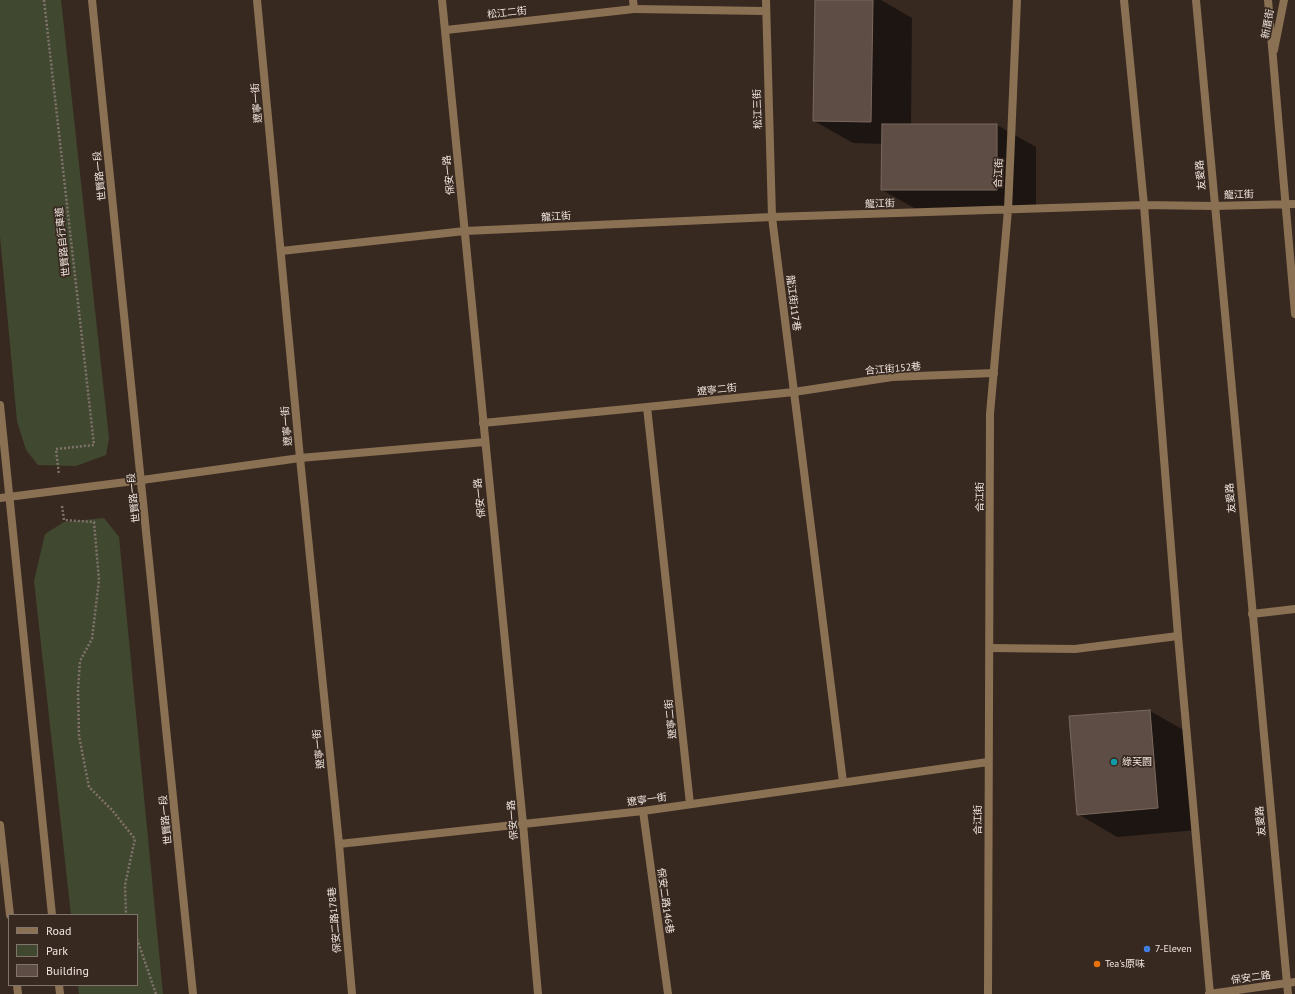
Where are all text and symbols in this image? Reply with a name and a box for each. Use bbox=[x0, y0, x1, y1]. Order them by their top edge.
street label: 松江二街 bbox=[486, 5, 528, 21]
street label: 新厝街 bbox=[1259, 8, 1277, 40]
street label: 遼寧一街 bbox=[249, 83, 265, 123]
street label: 松江三街 bbox=[751, 89, 765, 129]
street label: 世賢路一段 bbox=[91, 151, 109, 201]
street label: 保安一路 bbox=[441, 154, 457, 196]
street label: 合江街 bbox=[992, 158, 1006, 188]
street label: 友愛路 bbox=[1194, 160, 1208, 190]
street label: 龍江街 bbox=[1224, 188, 1254, 202]
street label: 龍江街 bbox=[865, 197, 895, 211]
street label: 世賢路自行車道 bbox=[53, 207, 73, 277]
street label: 龍江街 bbox=[541, 210, 571, 224]
street label: 龍江街117巷 bbox=[784, 274, 802, 332]
street label: 合江街152巷 bbox=[864, 361, 922, 377]
street label: 遼寧二街 bbox=[696, 382, 738, 398]
street label: 遼寧一街 bbox=[279, 406, 295, 446]
street label: 世賢路一段 bbox=[125, 473, 143, 523]
street label: 保安一路 bbox=[472, 477, 488, 519]
street label: 合江街 bbox=[974, 482, 986, 512]
street label: 友愛路 bbox=[1224, 483, 1238, 513]
street label: 遼寧二街 bbox=[663, 698, 679, 740]
street label: 遼寧一街 bbox=[311, 728, 327, 770]
place label: 綠芙園 bbox=[1122, 756, 1152, 768]
marker: 綠芙園 bbox=[1109, 757, 1119, 767]
street label: 遼寧一街 bbox=[626, 791, 668, 809]
street label: 世賢路一段 bbox=[157, 795, 175, 845]
street label: 保安一路 bbox=[505, 800, 521, 840]
street label: 合江街 bbox=[972, 805, 984, 835]
street label: 友愛路 bbox=[1254, 806, 1268, 836]
street label: 保安二路146巷 bbox=[654, 867, 676, 935]
street label: 保安二路178巷 bbox=[326, 886, 344, 954]
legend bbox=[8, 914, 138, 986]
text: Road bbox=[46, 923, 71, 938]
text: Park bbox=[46, 943, 68, 958]
place label: 7-Eleven bbox=[1155, 943, 1192, 955]
marker: 7-Eleven bbox=[1142, 944, 1152, 954]
place label: Tea's原味 bbox=[1105, 958, 1145, 970]
marker: Tea's原味 bbox=[1092, 959, 1102, 969]
text: Building bbox=[46, 963, 89, 978]
street label: 保安二路 bbox=[1230, 969, 1272, 987]

